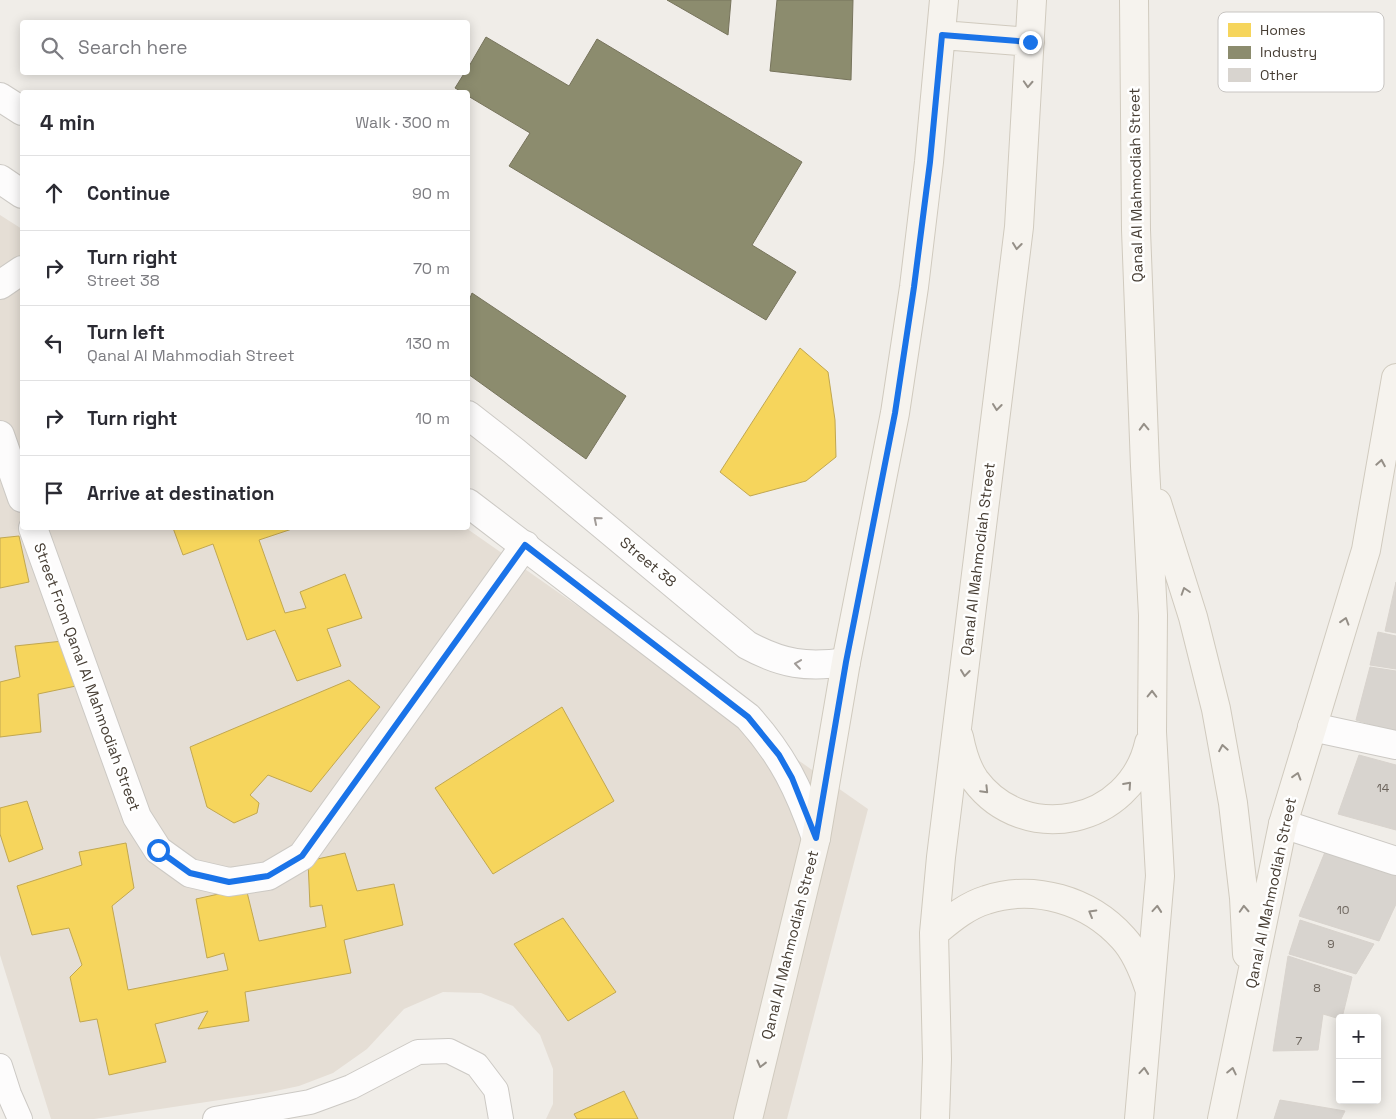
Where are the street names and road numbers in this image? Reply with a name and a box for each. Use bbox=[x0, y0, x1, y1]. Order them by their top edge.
street label: Qanal Al Mahmodiah Street bbox=[1124, 87, 1147, 282]
street label: Qanal Al Mahmodiah Street bbox=[956, 461, 999, 657]
street label: Street 38 bbox=[616, 532, 681, 591]
street label: Street From Qanal Al Mahmodiah Street bbox=[30, 540, 145, 814]
street label: Qanal Al Mahmodiah Street bbox=[1241, 796, 1300, 990]
street label: Qanal Al Mahmodiah Street bbox=[757, 848, 822, 1042]

